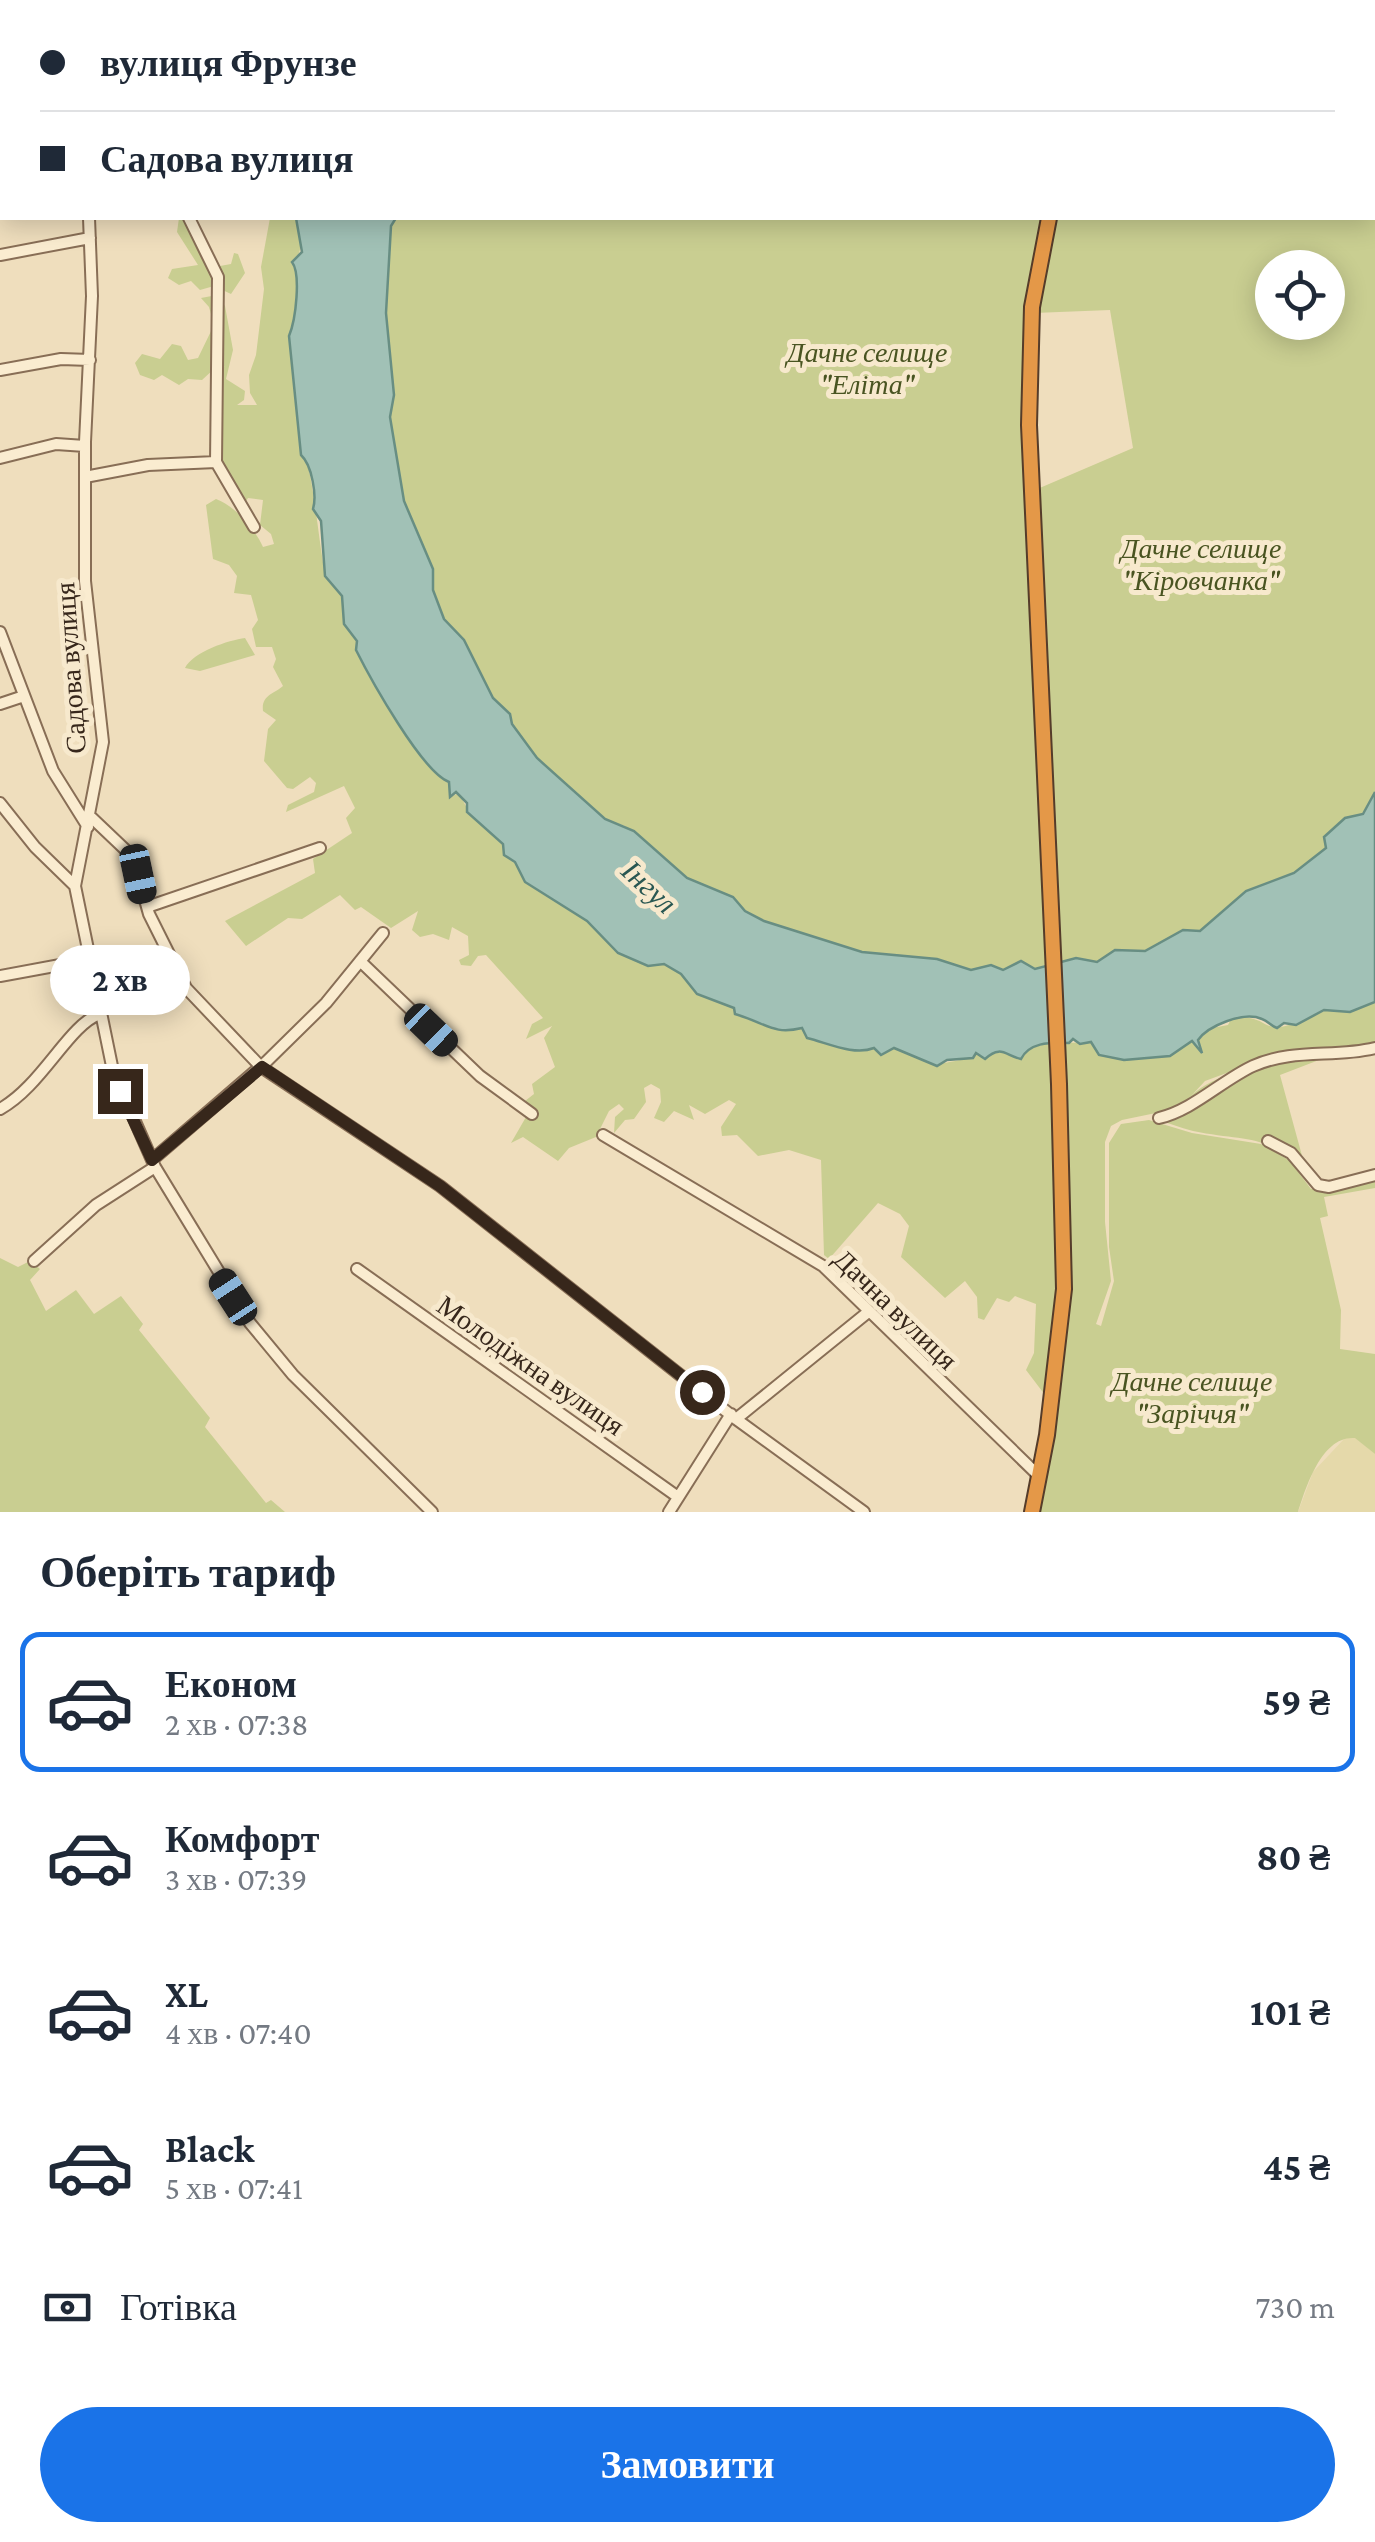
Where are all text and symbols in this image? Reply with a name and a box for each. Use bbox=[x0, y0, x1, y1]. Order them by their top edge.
text: вулиця Фрунзе bbox=[100, 42, 357, 84]
text: Садова вулиця bbox=[100, 138, 354, 180]
map controls bbox=[1255, 250, 1345, 340]
button: locate bbox=[1255, 250, 1345, 340]
park label: Дачне селище "Еліта" bbox=[784, 337, 947, 400]
park label: Дачне селище "Кіровчанка" bbox=[1118, 533, 1281, 596]
street label: Садова вулиця bbox=[49, 581, 92, 755]
car bbox=[117, 842, 159, 906]
water label: Інгул bbox=[615, 853, 683, 920]
callout: 2 хв bbox=[50, 946, 190, 1016]
text: 2 хв bbox=[92, 962, 148, 998]
car bbox=[399, 998, 463, 1062]
route end bbox=[98, 1069, 143, 1114]
street label: Дачна вулиця bbox=[828, 1243, 964, 1376]
car bbox=[204, 1264, 262, 1330]
street label: Молодіжна вулиця bbox=[431, 1289, 630, 1442]
park label: Дачне селище "Заріччя" bbox=[1109, 1366, 1272, 1429]
route start bbox=[680, 1370, 725, 1415]
text: Оберіть тариф bbox=[40, 1547, 336, 1597]
icon: car bbox=[45, 1657, 135, 1747]
text: Економ bbox=[165, 1663, 297, 1705]
text: 59 ₴ bbox=[1263, 1681, 1330, 1723]
text: 2 хв · 07:38 bbox=[165, 1706, 308, 1742]
icon: car bbox=[45, 1812, 135, 1902]
text: Комфорт bbox=[165, 1818, 319, 1860]
text: 80 ₴ bbox=[1256, 1836, 1330, 1878]
text: 3 хв · 07:39 bbox=[165, 1861, 307, 1897]
icon: car bbox=[45, 1967, 135, 2057]
text: XL bbox=[165, 1973, 208, 2015]
text: 101 ₴ bbox=[1250, 1991, 1330, 2033]
text: 4 хв · 07:40 bbox=[165, 2015, 311, 2051]
icon: car bbox=[45, 2122, 135, 2212]
text: Black bbox=[165, 2128, 254, 2170]
text: 45 ₴ bbox=[1263, 2146, 1330, 2188]
text: 5 хв · 07:41 bbox=[165, 2170, 303, 2206]
icon: cash bbox=[40, 2280, 95, 2335]
text: Готівка bbox=[120, 2286, 237, 2328]
text: 730 m bbox=[1256, 2289, 1335, 2325]
button: Замовити bbox=[40, 2407, 1335, 2522]

